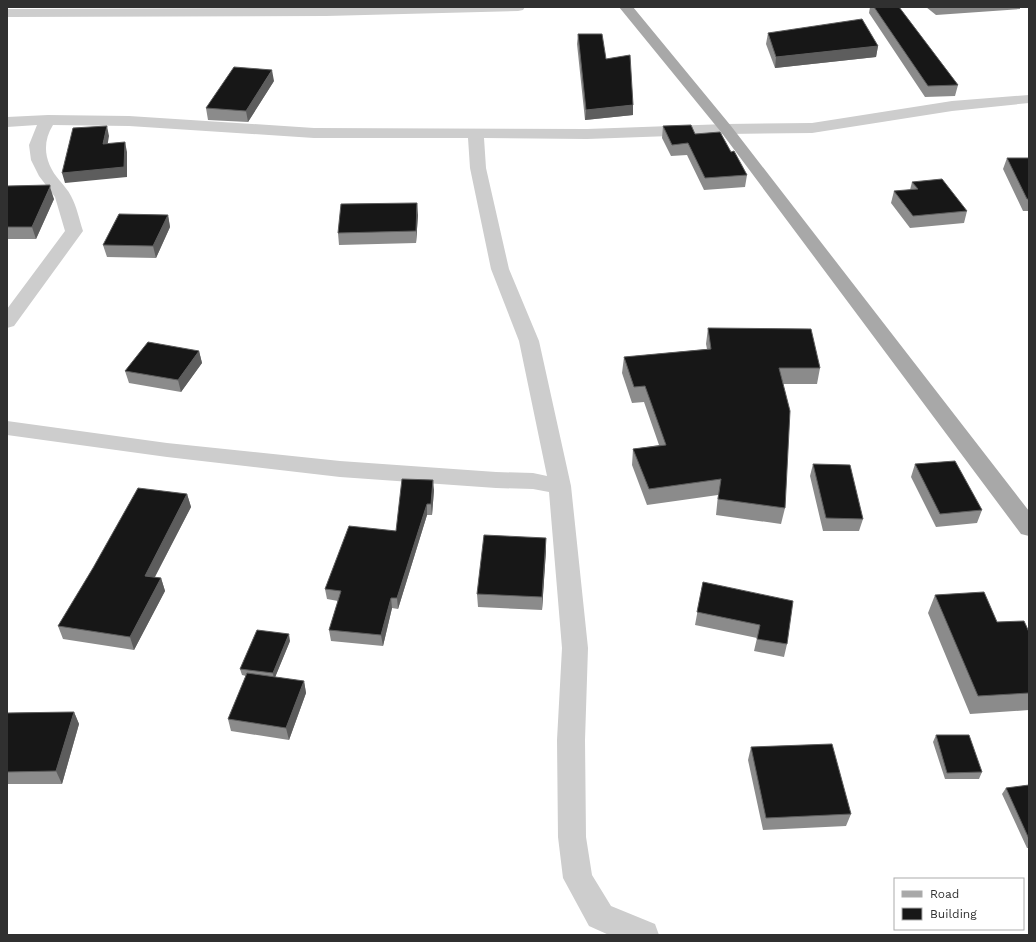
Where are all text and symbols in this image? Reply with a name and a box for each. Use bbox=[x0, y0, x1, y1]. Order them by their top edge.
legend bbox=[894, 878, 1024, 930]
text: Road bbox=[930, 887, 959, 901]
text: Building bbox=[930, 907, 977, 921]

